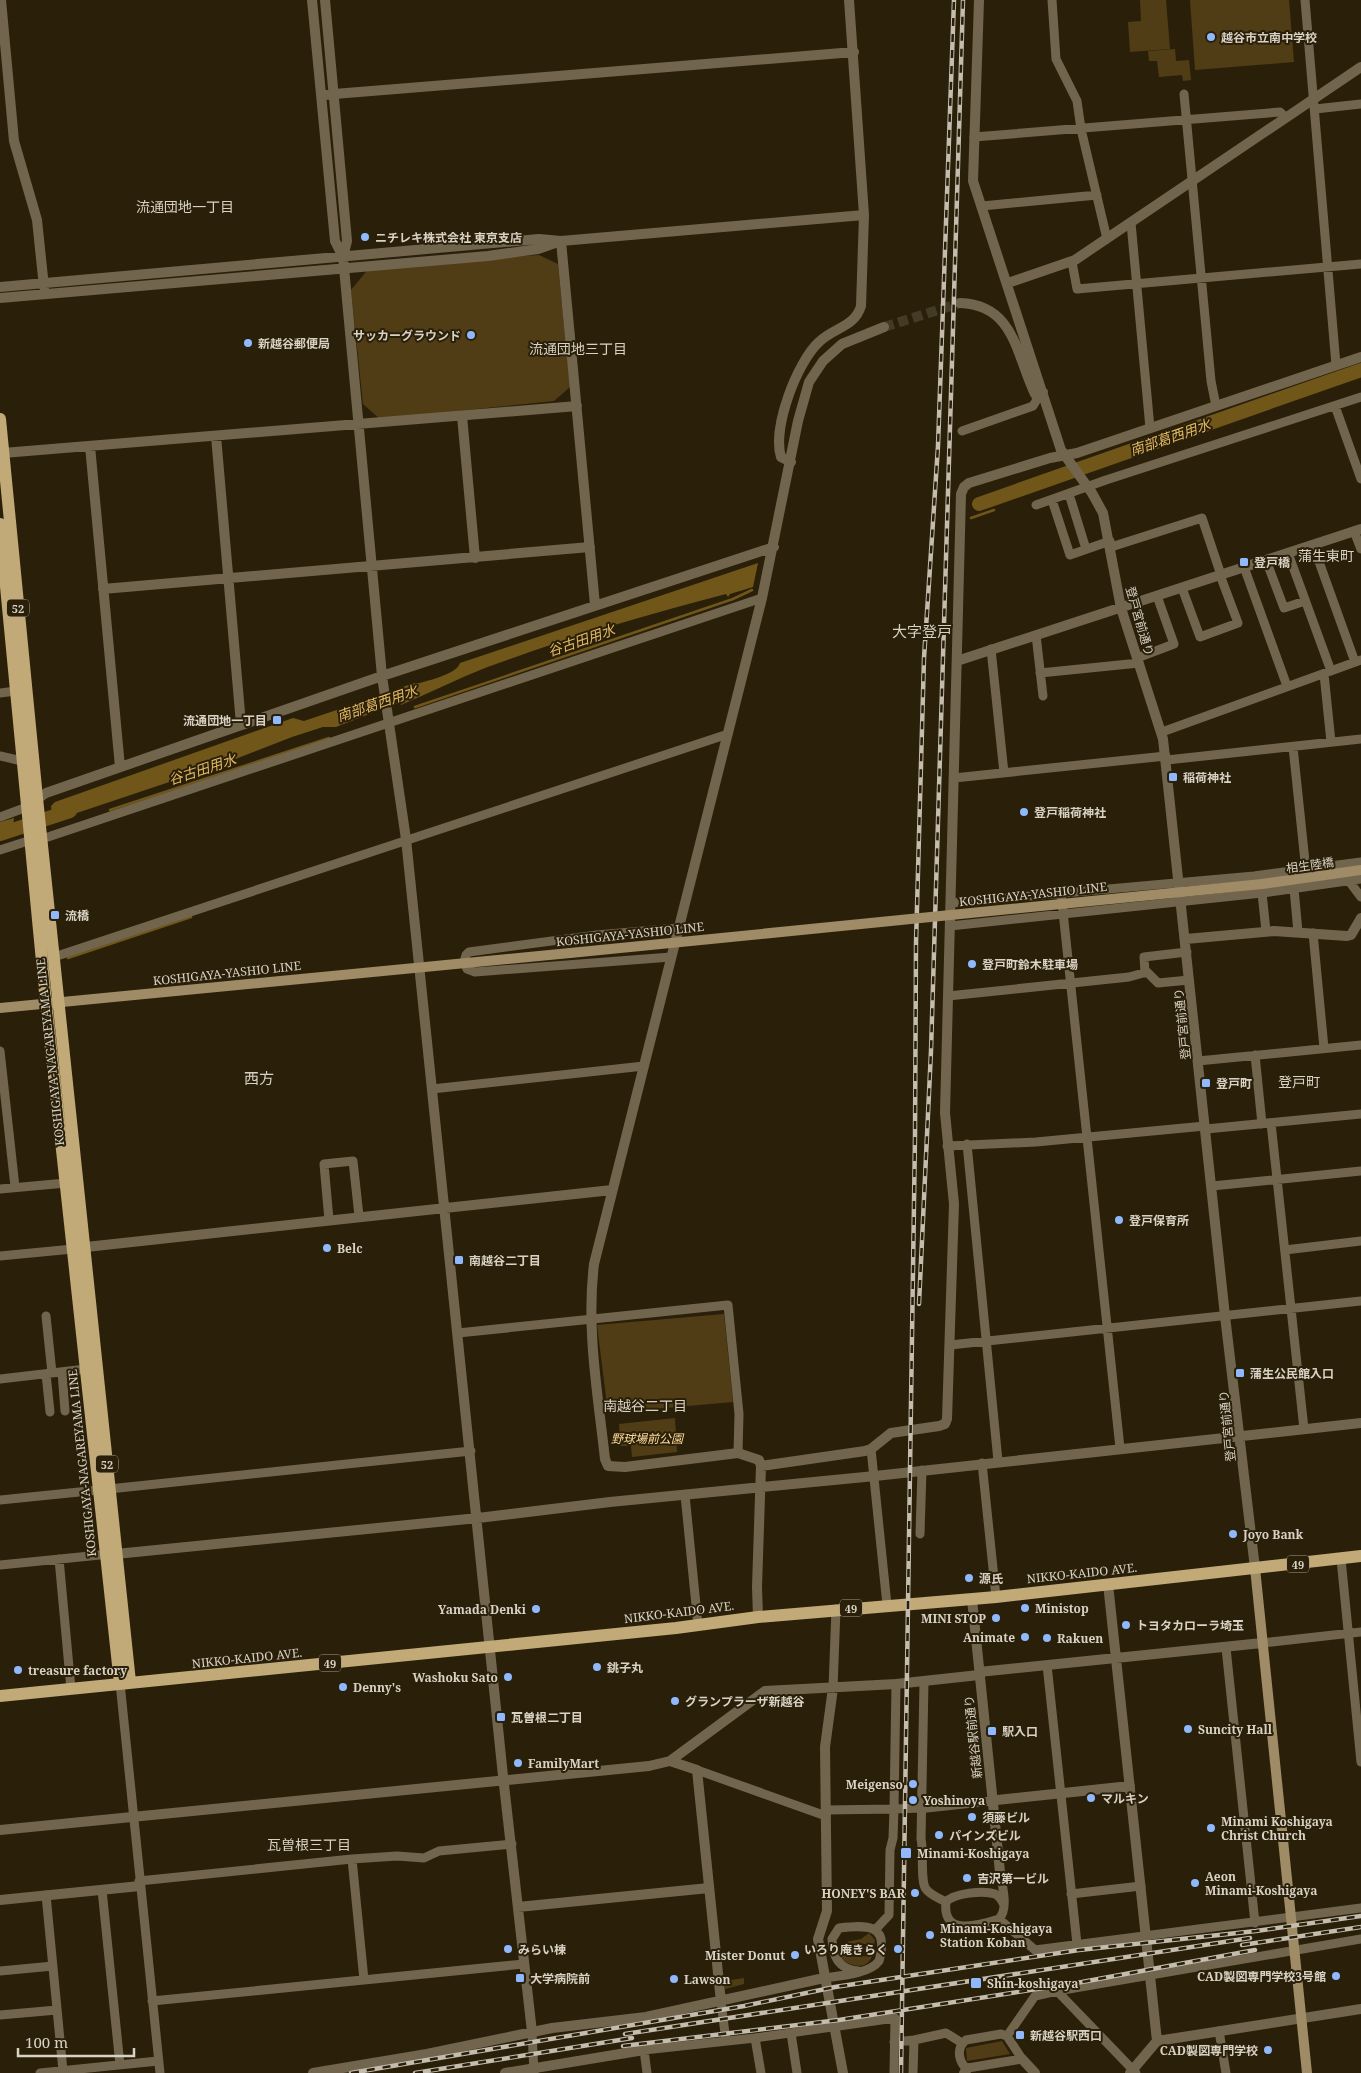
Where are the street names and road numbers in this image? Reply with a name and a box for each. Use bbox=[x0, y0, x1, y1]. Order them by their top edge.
street label: 登戸宮前通り bbox=[1122, 584, 1158, 658]
road number: 52 bbox=[7, 600, 29, 616]
street label: 相生陸橋 bbox=[1285, 853, 1335, 877]
street label: KOSHIGAYA-YASHIO LINE bbox=[958, 878, 1108, 910]
street label: KOSHIGAYA-YASHIO LINE bbox=[555, 918, 705, 950]
street label: KOSHIGAYA-NAGAREYAMA LINE bbox=[32, 957, 68, 1147]
street label: KOSHIGAYA-YASHIO LINE bbox=[152, 957, 302, 989]
street label: 登戸宮前通り bbox=[1170, 987, 1194, 1061]
street label: KOSHIGAYA-NAGAREYAMA LINE bbox=[64, 1368, 100, 1558]
street label: 登戸宮前通り bbox=[1215, 1389, 1239, 1463]
road number: 52 bbox=[96, 1456, 118, 1472]
road number: 49 bbox=[1287, 1556, 1309, 1572]
street label: NIKKO-KAIDO AVE. bbox=[1026, 1559, 1138, 1587]
street label: NIKKO-KAIDO AVE. bbox=[623, 1597, 735, 1627]
road number: 49 bbox=[840, 1600, 862, 1616]
street label: NIKKO-KAIDO AVE. bbox=[191, 1644, 303, 1672]
road number: 49 bbox=[319, 1655, 341, 1672]
street label: 新越谷駅前通り bbox=[960, 1694, 986, 1780]

